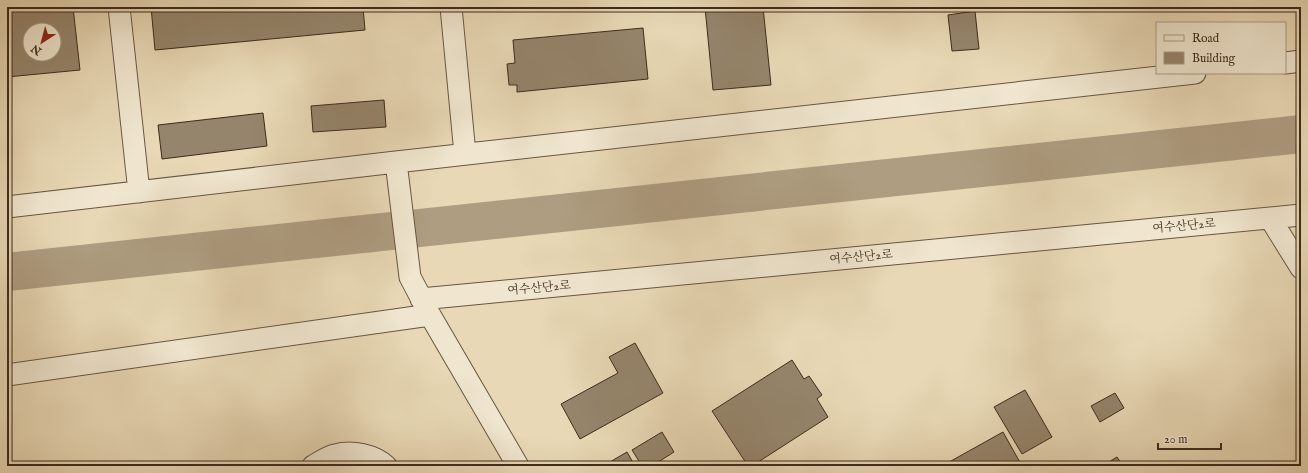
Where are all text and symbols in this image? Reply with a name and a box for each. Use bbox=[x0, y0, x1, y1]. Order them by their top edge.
north arrow bbox=[22, 22, 62, 62]
legend bbox=[1156, 22, 1286, 74]
text: Road bbox=[1192, 31, 1220, 46]
text: N bbox=[28, 41, 45, 58]
text: Building bbox=[1192, 51, 1236, 66]
street label: 여수산단2로 bbox=[1152, 216, 1217, 236]
street label: 여수산단2로 bbox=[829, 247, 894, 267]
street label: 여수산단2로 bbox=[507, 278, 572, 298]
scale bar bbox=[1158, 425, 1221, 451]
text: 20 m bbox=[1164, 432, 1187, 447]

